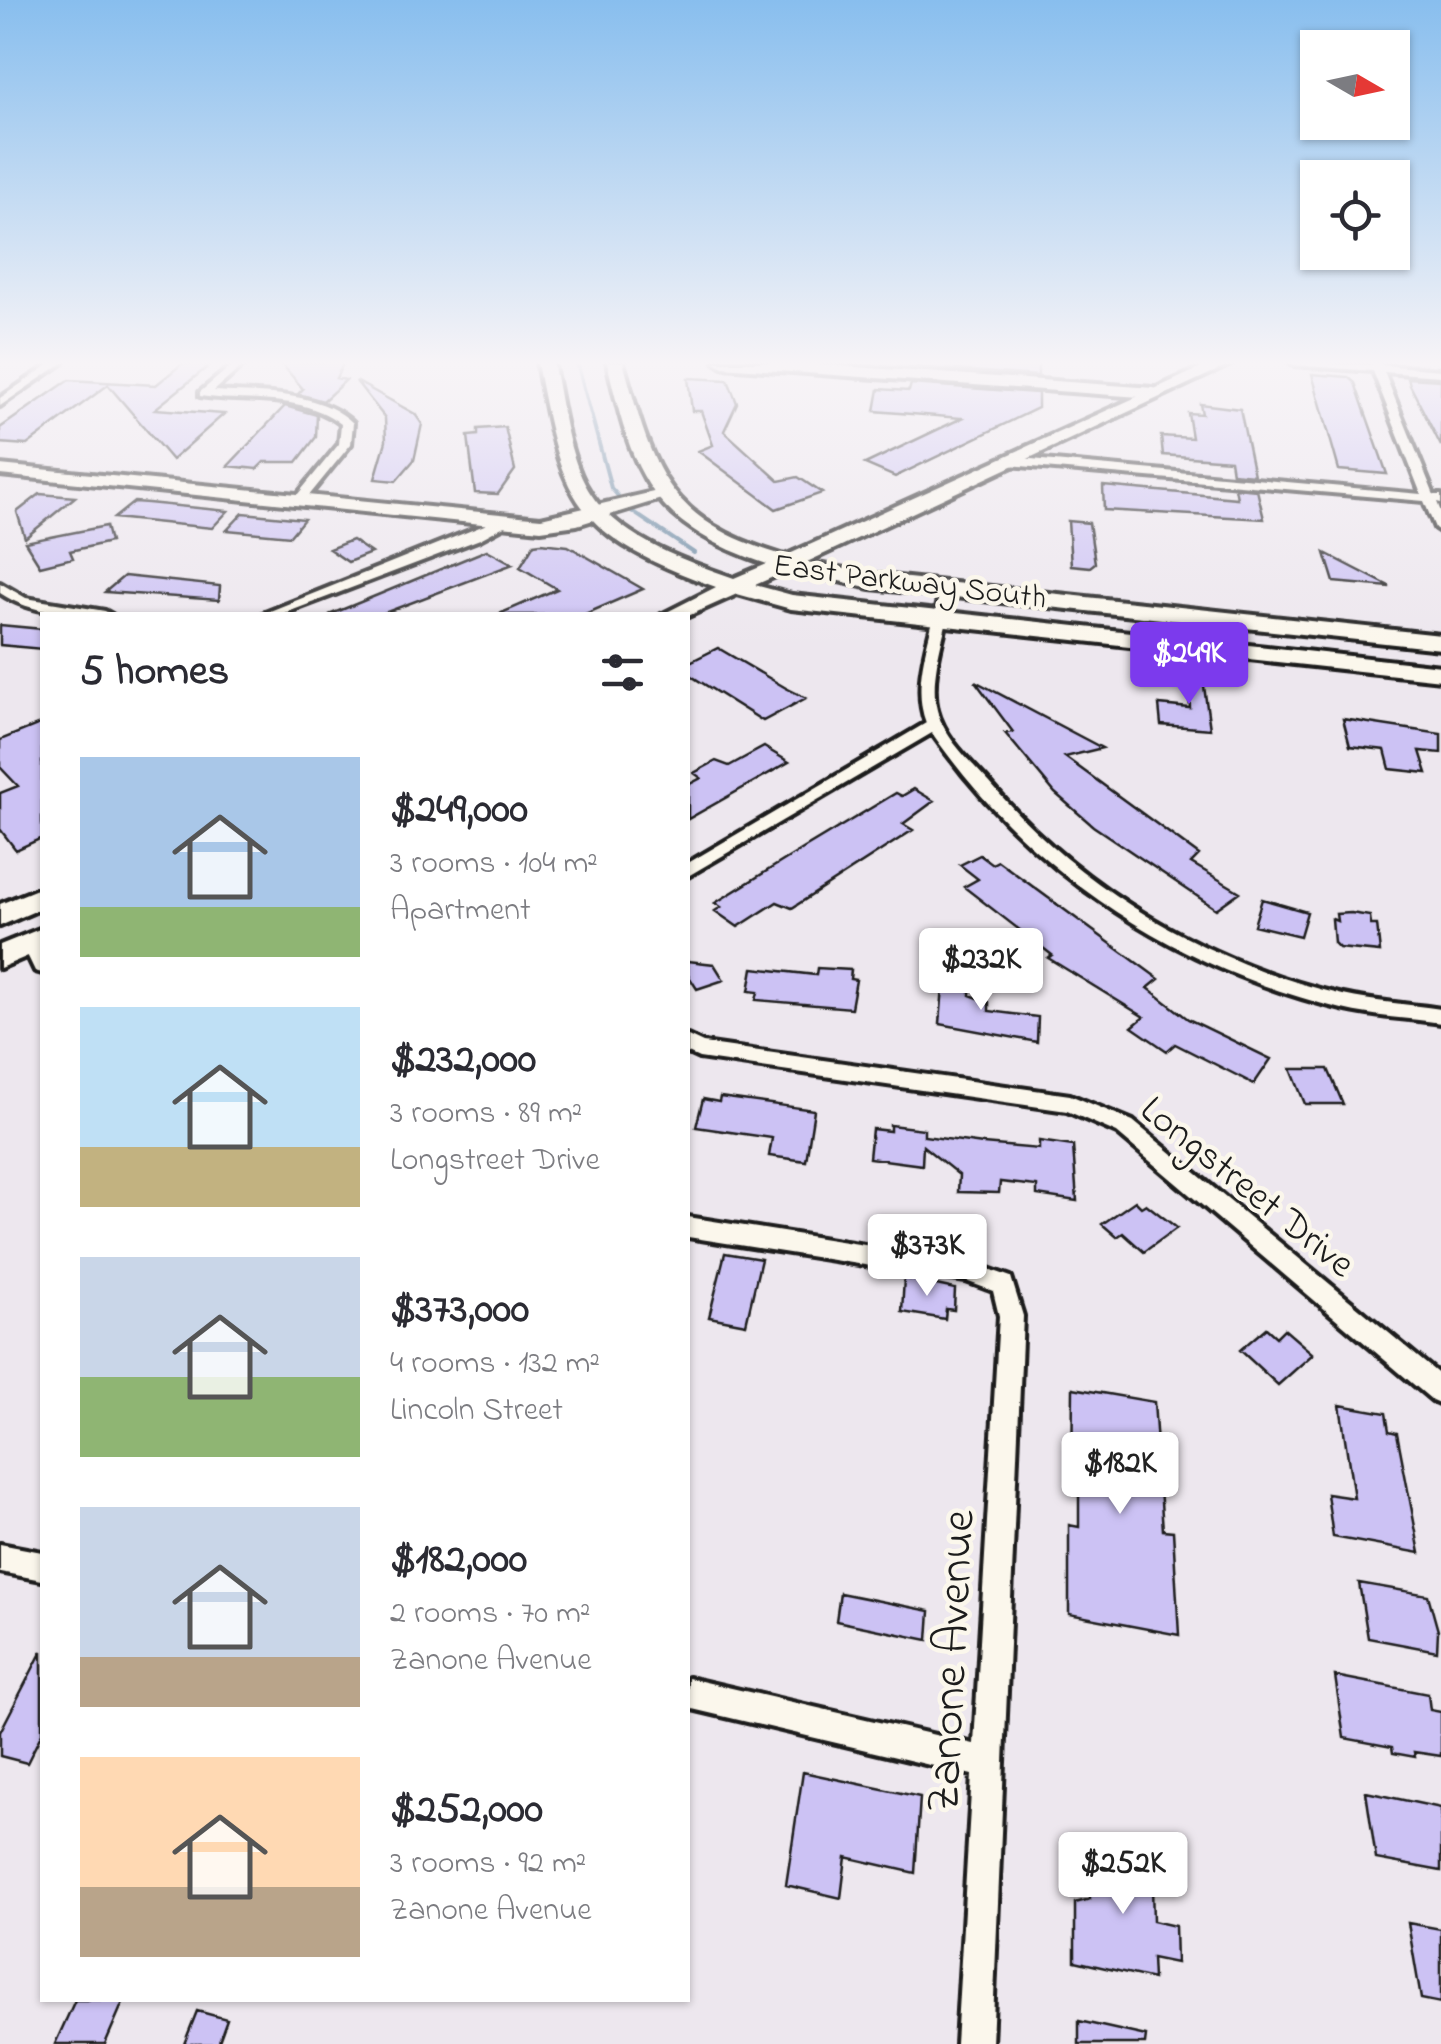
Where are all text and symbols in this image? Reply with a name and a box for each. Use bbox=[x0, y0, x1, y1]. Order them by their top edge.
north arrow bbox=[1300, 30, 1410, 140]
map controls bbox=[1300, 30, 1410, 270]
button: locate bbox=[1300, 160, 1410, 270]
street label: East Parkway South bbox=[770, 543, 1049, 624]
pin: $249K bbox=[1119, 622, 1259, 707]
text: $249K bbox=[1152, 631, 1226, 678]
text: 5 homes bbox=[80, 642, 229, 703]
icon: filters bbox=[595, 645, 650, 700]
text: $249,000 bbox=[390, 780, 528, 841]
icon: home bbox=[160, 797, 280, 917]
text: 3 rooms · 104 m² bbox=[390, 841, 598, 888]
text: Apartment bbox=[390, 888, 531, 935]
pin: $232K bbox=[911, 928, 1051, 1013]
text: $232K bbox=[941, 937, 1021, 984]
text: $232,000 bbox=[390, 1030, 536, 1091]
icon: home bbox=[160, 1047, 280, 1167]
street label: Longstreet Drive bbox=[1126, 1083, 1367, 1294]
text: 3 rooms · 89 m² bbox=[390, 1091, 582, 1138]
text: Longstreet Drive bbox=[390, 1138, 600, 1185]
pin: $373K bbox=[857, 1214, 997, 1299]
text: $373K bbox=[890, 1223, 964, 1270]
text: $373,000 bbox=[390, 1280, 529, 1341]
icon: home bbox=[160, 1297, 280, 1417]
text: 4 rooms · 132 m² bbox=[390, 1341, 600, 1388]
text: Lincoln Street bbox=[390, 1388, 563, 1435]
pin: $182K bbox=[1050, 1432, 1190, 1517]
text: $182K bbox=[1084, 1441, 1156, 1488]
street label: Zanone Avenue bbox=[910, 1508, 996, 1814]
text: $182,000 bbox=[390, 1530, 527, 1591]
icon: home bbox=[160, 1547, 280, 1667]
text: 2 rooms · 70 m² bbox=[390, 1591, 590, 1638]
text: Zanone Avenue bbox=[390, 1638, 592, 1685]
text: $252,000 bbox=[390, 1780, 543, 1841]
icon: home bbox=[160, 1797, 280, 1917]
pin: $252K bbox=[1053, 1832, 1193, 1917]
text: 3 rooms · 92 m² bbox=[390, 1841, 586, 1888]
text: $252K bbox=[1081, 1841, 1166, 1888]
text: Zanone Avenue bbox=[390, 1888, 592, 1935]

